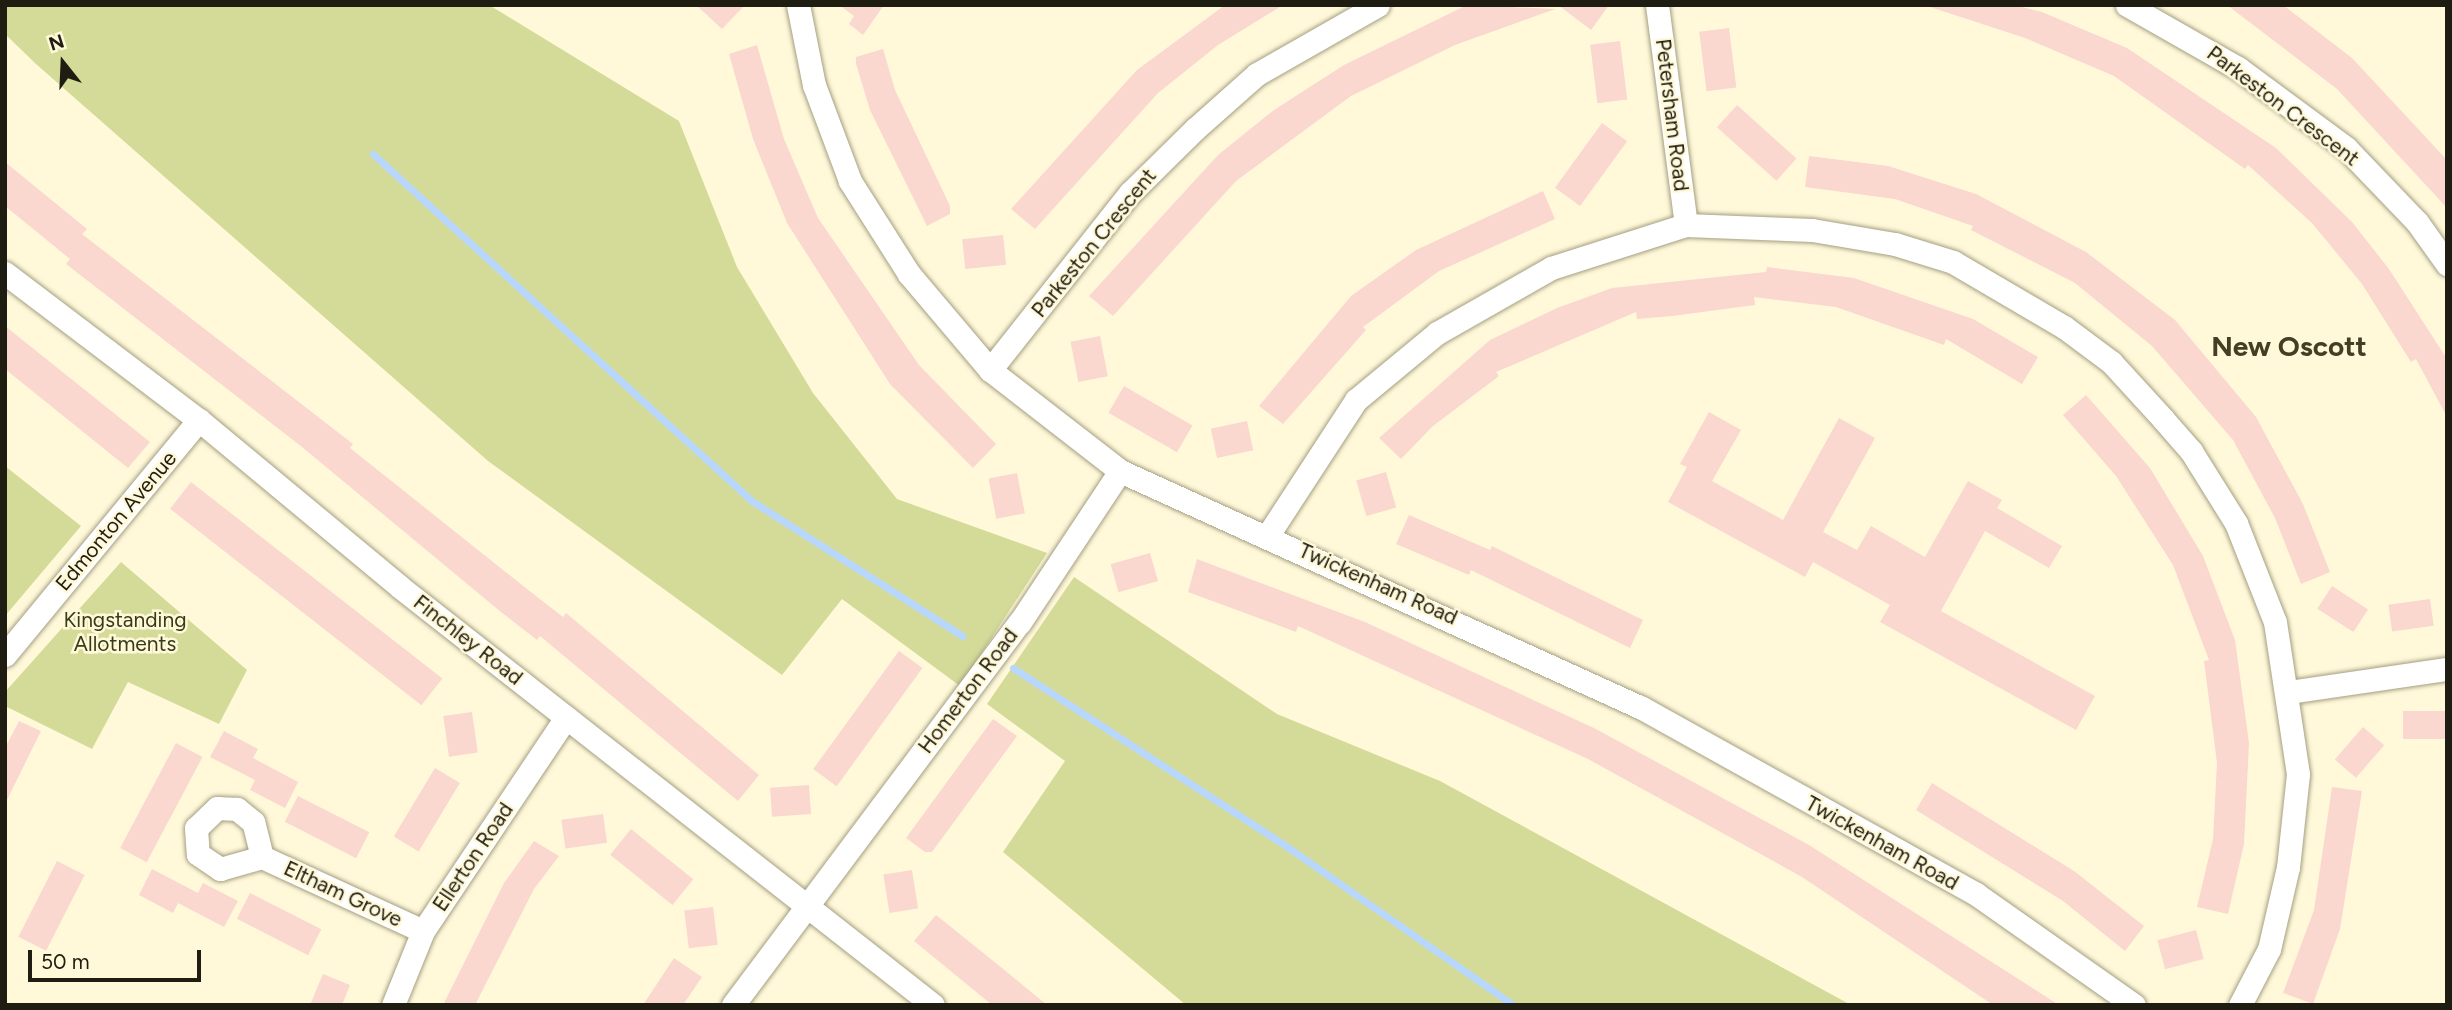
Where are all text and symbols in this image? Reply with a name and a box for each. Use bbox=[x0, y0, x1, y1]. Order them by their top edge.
north arrow bbox=[28, 28, 98, 98]
text: N bbox=[46, 29, 67, 56]
street label: Petersham Road bbox=[1650, 37, 1694, 193]
street label: Parkeston Crescent bbox=[2202, 41, 2364, 171]
street label: Parkeston Crescent bbox=[1026, 164, 1162, 322]
district label: New Oscott bbox=[2211, 329, 2367, 363]
street label: Edmonton Avenue bbox=[50, 446, 182, 596]
street label: Twickenham Road bbox=[1295, 538, 1461, 630]
street label: Finchley Road bbox=[408, 590, 528, 690]
park label: Kingstanding Allotments bbox=[63, 607, 187, 657]
street label: Homerton Road bbox=[913, 624, 1023, 758]
street label: Twickenham Road bbox=[1801, 791, 1963, 895]
street label: Ellerton Road bbox=[427, 798, 519, 916]
street label: Eltham Grove bbox=[280, 856, 406, 932]
scale bar bbox=[32, 936, 205, 980]
text: 50 m bbox=[41, 949, 90, 974]

